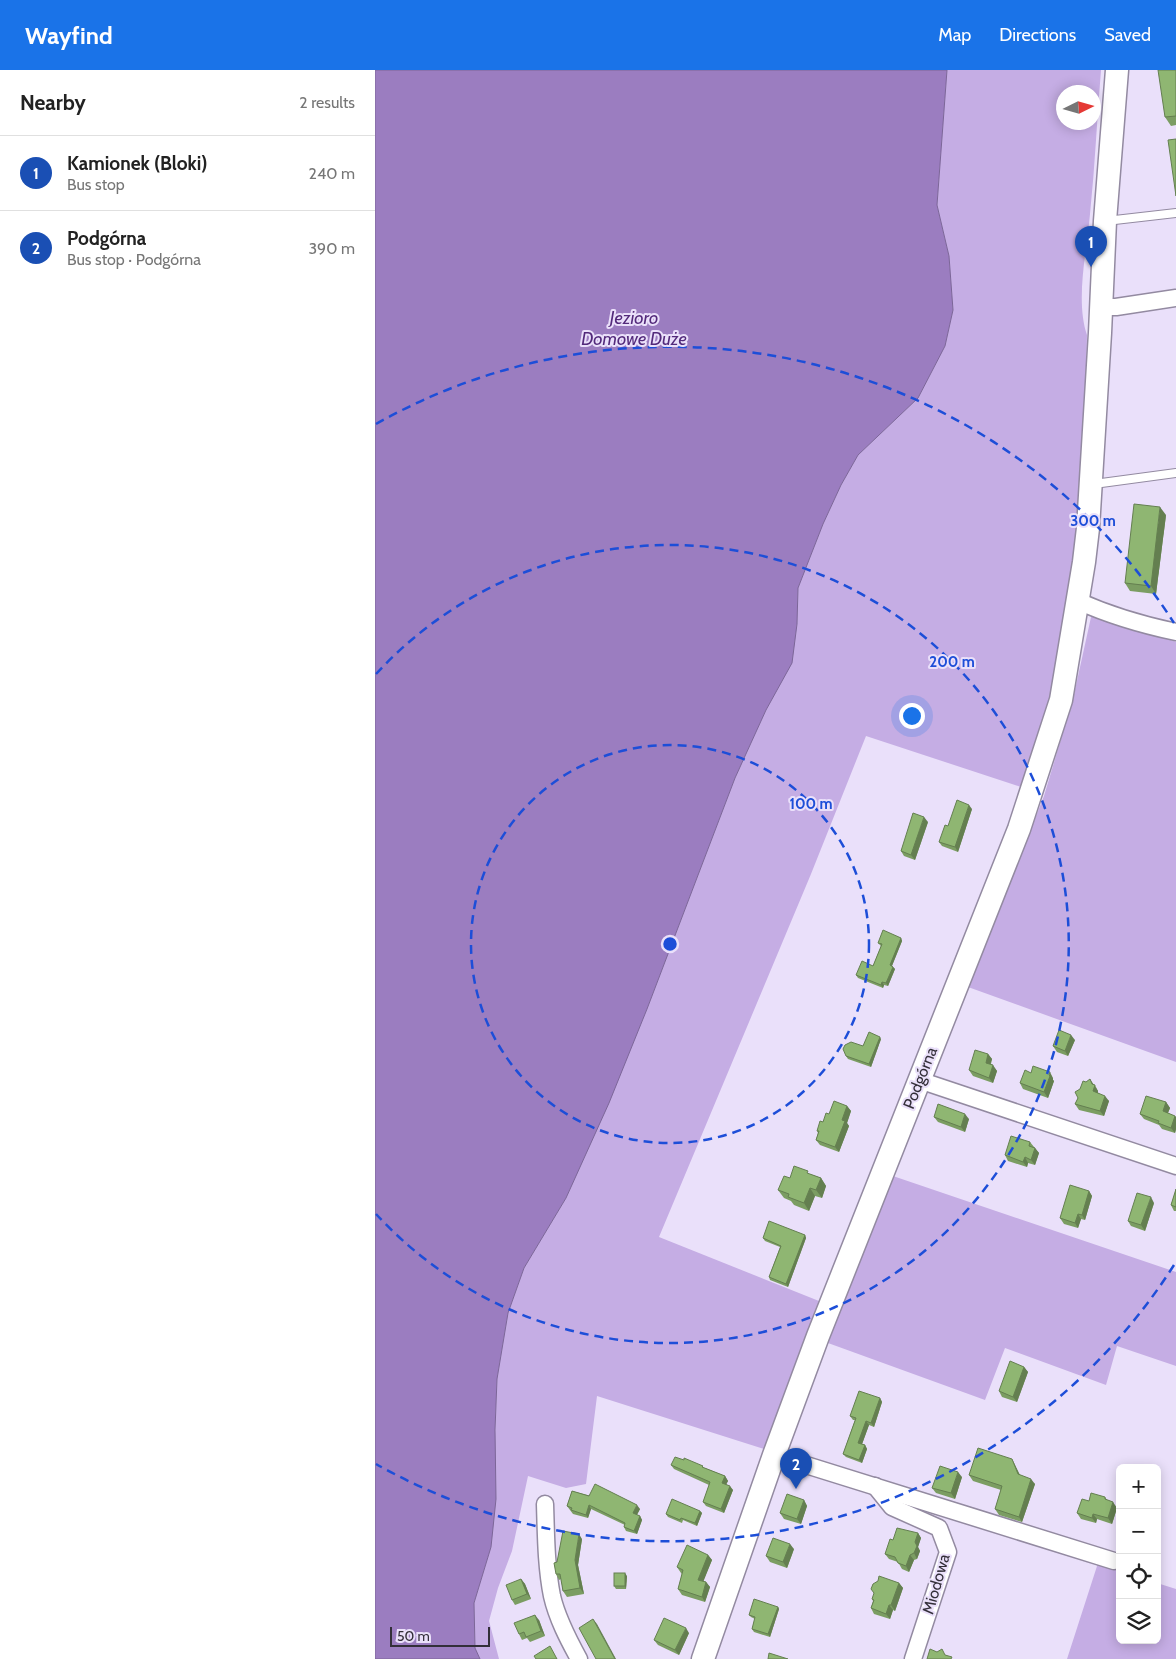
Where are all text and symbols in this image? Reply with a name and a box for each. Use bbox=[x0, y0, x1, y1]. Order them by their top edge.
text: Wayfind bbox=[25, 21, 113, 50]
text: Map bbox=[938, 24, 971, 46]
text: Directions bbox=[999, 24, 1076, 46]
text: Saved bbox=[1104, 24, 1151, 46]
north arrow bbox=[1056, 85, 1101, 130]
text: Nearby bbox=[20, 90, 86, 115]
text: 2 results bbox=[299, 93, 355, 112]
text: Kamionek (Bloki) bbox=[67, 152, 208, 175]
text: 1 bbox=[33, 164, 39, 183]
text: 240 m bbox=[309, 164, 355, 183]
text: Bus stop bbox=[67, 175, 125, 194]
pin: 1 bbox=[1075, 226, 1107, 267]
text: Podgórna bbox=[67, 227, 146, 250]
text: 2 bbox=[32, 239, 40, 258]
text: 390 m bbox=[308, 239, 355, 258]
text: Bus stop · Podgórna bbox=[67, 250, 201, 269]
water label: Jezioro Domowe Duże bbox=[581, 307, 687, 350]
text: 300 m bbox=[1070, 512, 1116, 530]
text: 200 m bbox=[929, 653, 975, 671]
your location bbox=[899, 703, 925, 729]
text: 100 m bbox=[789, 795, 833, 813]
centre of rings bbox=[661, 935, 679, 953]
street label: Podgórna bbox=[899, 1044, 941, 1112]
pin: 2 bbox=[780, 1448, 812, 1489]
map controls bbox=[1116, 1464, 1161, 1644]
button: + bbox=[1116, 1464, 1161, 1509]
button: − bbox=[1116, 1509, 1161, 1554]
street label: Miodowa bbox=[918, 1551, 954, 1616]
button: locate bbox=[1116, 1554, 1161, 1599]
button: layers bbox=[1116, 1599, 1161, 1644]
scale bar bbox=[390, 1624, 490, 1647]
text: 50 m bbox=[397, 1627, 430, 1645]

